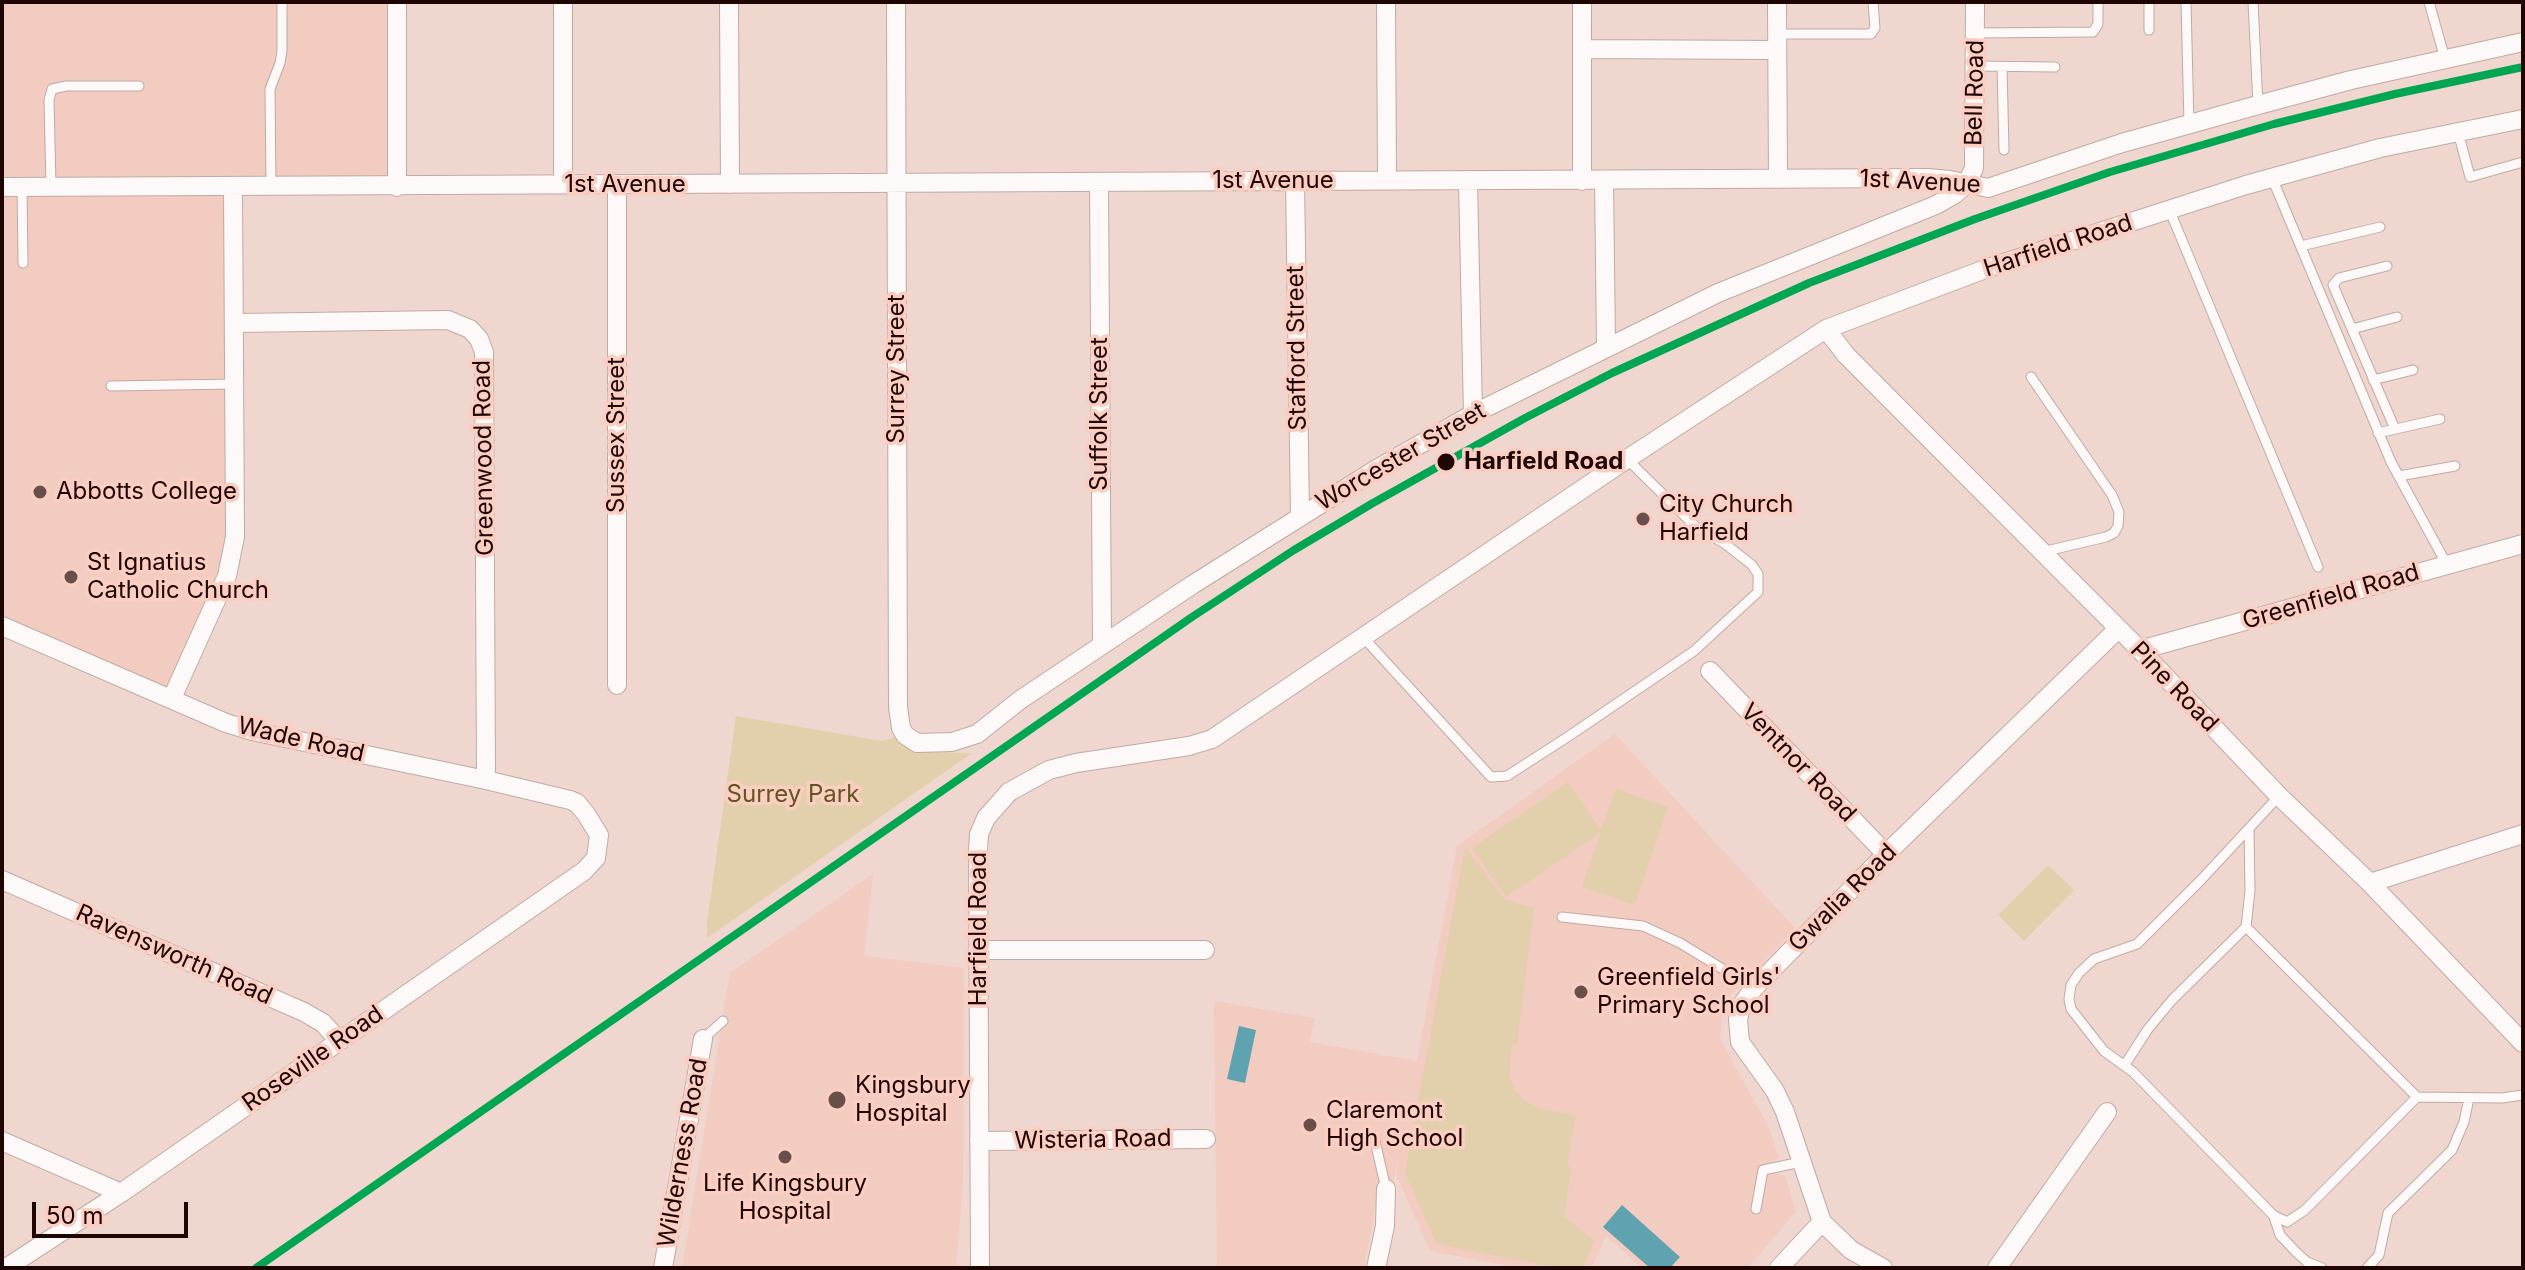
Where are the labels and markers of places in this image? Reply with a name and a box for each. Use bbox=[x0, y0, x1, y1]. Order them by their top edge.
place label: Harfield Road bbox=[1464, 448, 1623, 476]
marker: Harfield Road bbox=[1435, 451, 1457, 473]
place label: Abbotts College bbox=[56, 478, 237, 506]
marker: Abbotts College bbox=[31, 483, 49, 501]
place label: City Church Harfield bbox=[1659, 491, 1793, 547]
marker: City Church Harfield bbox=[1634, 510, 1652, 528]
place label: St Ignatius Catholic Church bbox=[87, 549, 269, 605]
marker: St Ignatius Catholic Church bbox=[62, 568, 80, 586]
place label: Greenfield Girls' Primary School bbox=[1597, 964, 1780, 1020]
marker: Greenfield Girls' Primary School bbox=[1572, 983, 1590, 1001]
place label: Kingsbury Hospital bbox=[855, 1072, 971, 1128]
marker: Kingsbury Hospital bbox=[826, 1089, 848, 1111]
place label: Claremont High School bbox=[1326, 1097, 1463, 1153]
marker: Claremont High School bbox=[1301, 1116, 1319, 1134]
marker: Life Kingsbury Hospital bbox=[776, 1148, 794, 1166]
place label: Life Kingsbury Hospital bbox=[703, 1170, 867, 1226]

